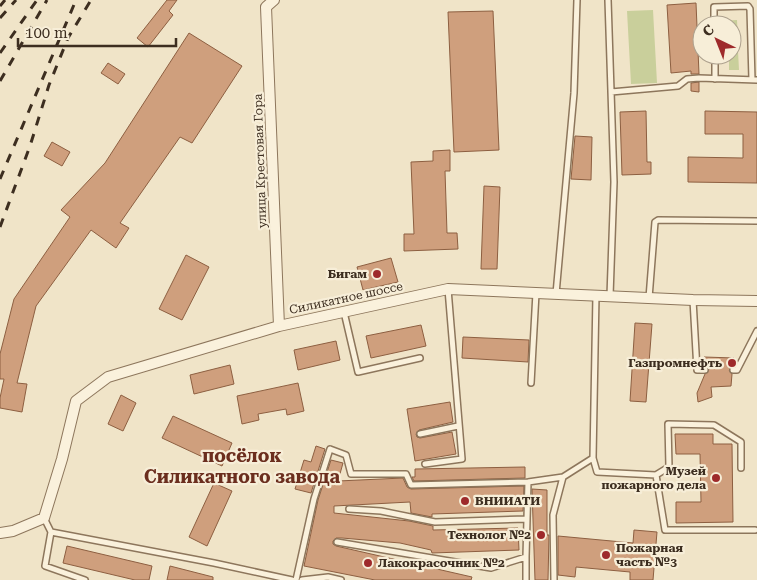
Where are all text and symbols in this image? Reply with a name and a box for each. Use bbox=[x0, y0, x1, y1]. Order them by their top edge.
scale bar bbox=[18, 15, 175, 47]
north arrow bbox=[692, 15, 742, 65]
text: С bbox=[699, 21, 717, 40]
text: 100 m bbox=[25, 24, 68, 42]
street label: улица Крестовая Гора bbox=[251, 93, 269, 229]
place label: Бигам bbox=[328, 267, 367, 281]
marker: Бигам bbox=[371, 268, 383, 280]
street label: Силикатное шоссе bbox=[288, 279, 405, 317]
place label: Газпромнефть bbox=[628, 356, 722, 370]
marker: Газпромнефть bbox=[726, 357, 738, 369]
district label: посёлок Силикатного завода bbox=[144, 445, 340, 487]
place label: Музей пожарного дела bbox=[602, 464, 706, 492]
marker: Музей пожарного дела bbox=[710, 472, 722, 484]
place label: ВНИИАТИ bbox=[475, 494, 540, 508]
marker: ВНИИАТИ bbox=[459, 495, 471, 507]
place label: Технолог №2 bbox=[447, 528, 531, 542]
marker: Технолог №2 bbox=[535, 529, 547, 541]
place label: Пожарная часть №3 bbox=[616, 541, 683, 569]
marker: Пожарная часть №3 bbox=[600, 549, 612, 561]
place label: Лакокрасочник №2 bbox=[378, 556, 505, 570]
marker: Лакокрасочник №2 bbox=[362, 557, 374, 569]

